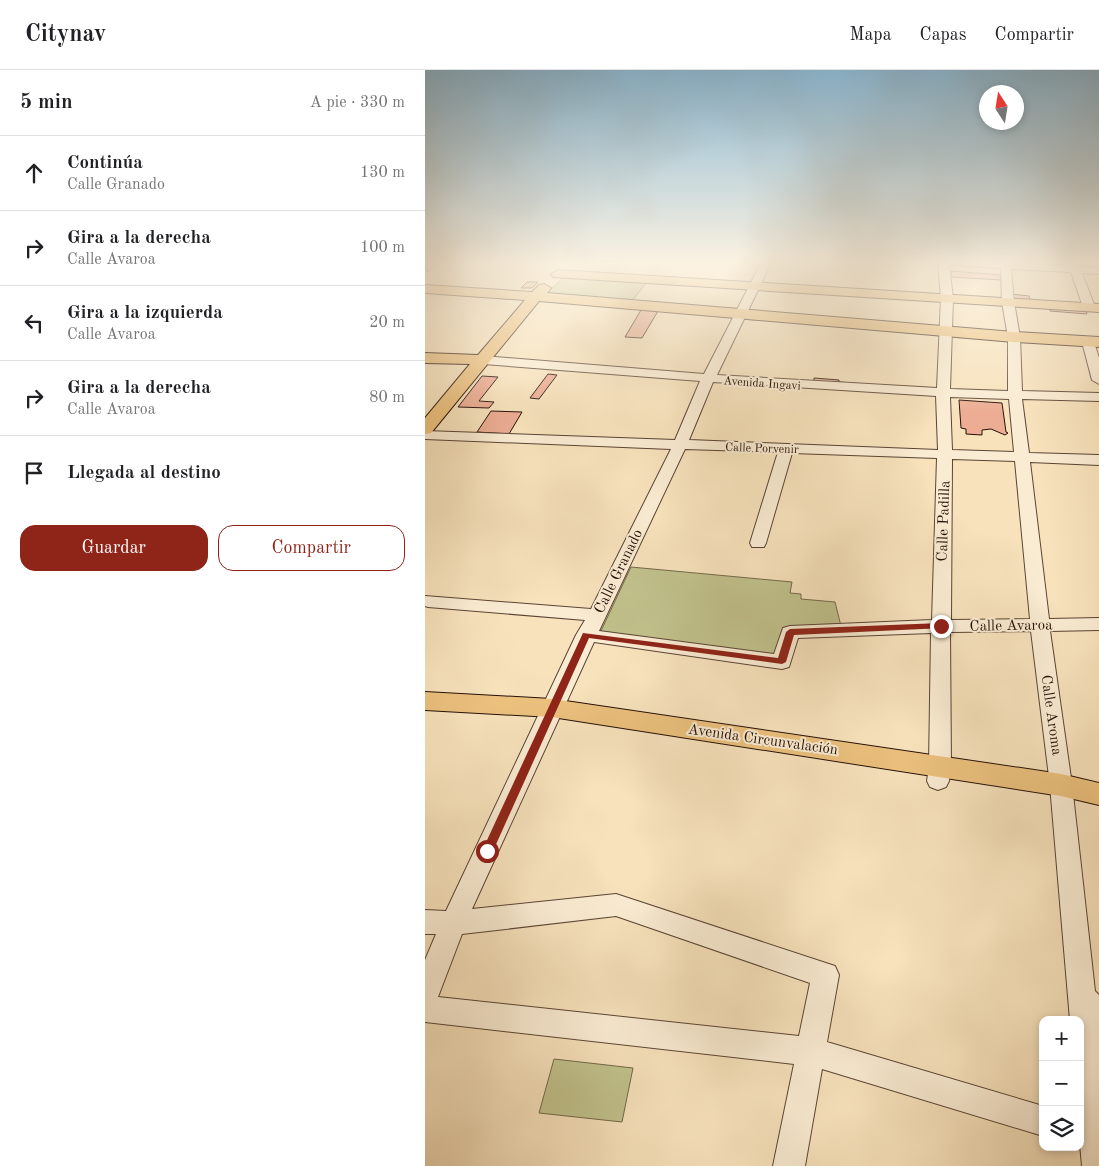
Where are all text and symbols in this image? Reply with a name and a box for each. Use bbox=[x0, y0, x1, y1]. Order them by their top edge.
text: Citynav bbox=[25, 23, 106, 47]
text: Mapa bbox=[849, 26, 892, 44]
text: Capas bbox=[920, 26, 967, 44]
text: Compartir bbox=[995, 26, 1074, 44]
north arrow bbox=[979, 85, 1024, 130]
text: 5 min bbox=[20, 92, 73, 113]
text: A pie · 330 m bbox=[310, 95, 405, 111]
text: Continúa bbox=[67, 154, 143, 173]
icon: ahead bbox=[20, 159, 48, 187]
text: 130 m bbox=[360, 165, 405, 181]
text: Calle Granado bbox=[67, 177, 165, 193]
text: Gira a la derecha bbox=[67, 229, 211, 248]
icon: right bbox=[20, 234, 48, 262]
text: 100 m bbox=[360, 240, 405, 256]
text: Calle Avaroa bbox=[67, 252, 156, 268]
text: Gira a la izquierda bbox=[67, 304, 223, 323]
icon: left bbox=[20, 309, 48, 337]
text: 20 m bbox=[369, 315, 405, 331]
text: Calle Avaroa bbox=[67, 327, 156, 343]
street label: Avenida Ingavi bbox=[723, 375, 801, 393]
text: Gira a la derecha bbox=[67, 379, 211, 398]
icon: right bbox=[20, 384, 48, 412]
text: 80 m bbox=[369, 390, 405, 406]
text: Calle Avaroa bbox=[67, 402, 156, 418]
street label: Calle Porvenir bbox=[725, 442, 799, 456]
icon: arrive bbox=[20, 459, 48, 487]
text: Llegada al destino bbox=[67, 464, 221, 483]
street label: Calle Padilla bbox=[936, 480, 953, 562]
button: Guardar bbox=[20, 525, 208, 571]
button: Compartir bbox=[218, 525, 405, 571]
street label: Calle Granado bbox=[592, 527, 646, 616]
route end bbox=[930, 615, 953, 638]
street label: Calle Avaroa bbox=[969, 618, 1053, 635]
street label: Calle Aroma bbox=[1037, 674, 1064, 757]
street label: Avenida Circunvalación bbox=[687, 723, 839, 758]
route start bbox=[476, 840, 499, 863]
map controls bbox=[1039, 1016, 1084, 1151]
button: + bbox=[1039, 1016, 1084, 1061]
button: − bbox=[1039, 1061, 1084, 1106]
button: layers bbox=[1039, 1106, 1084, 1151]

